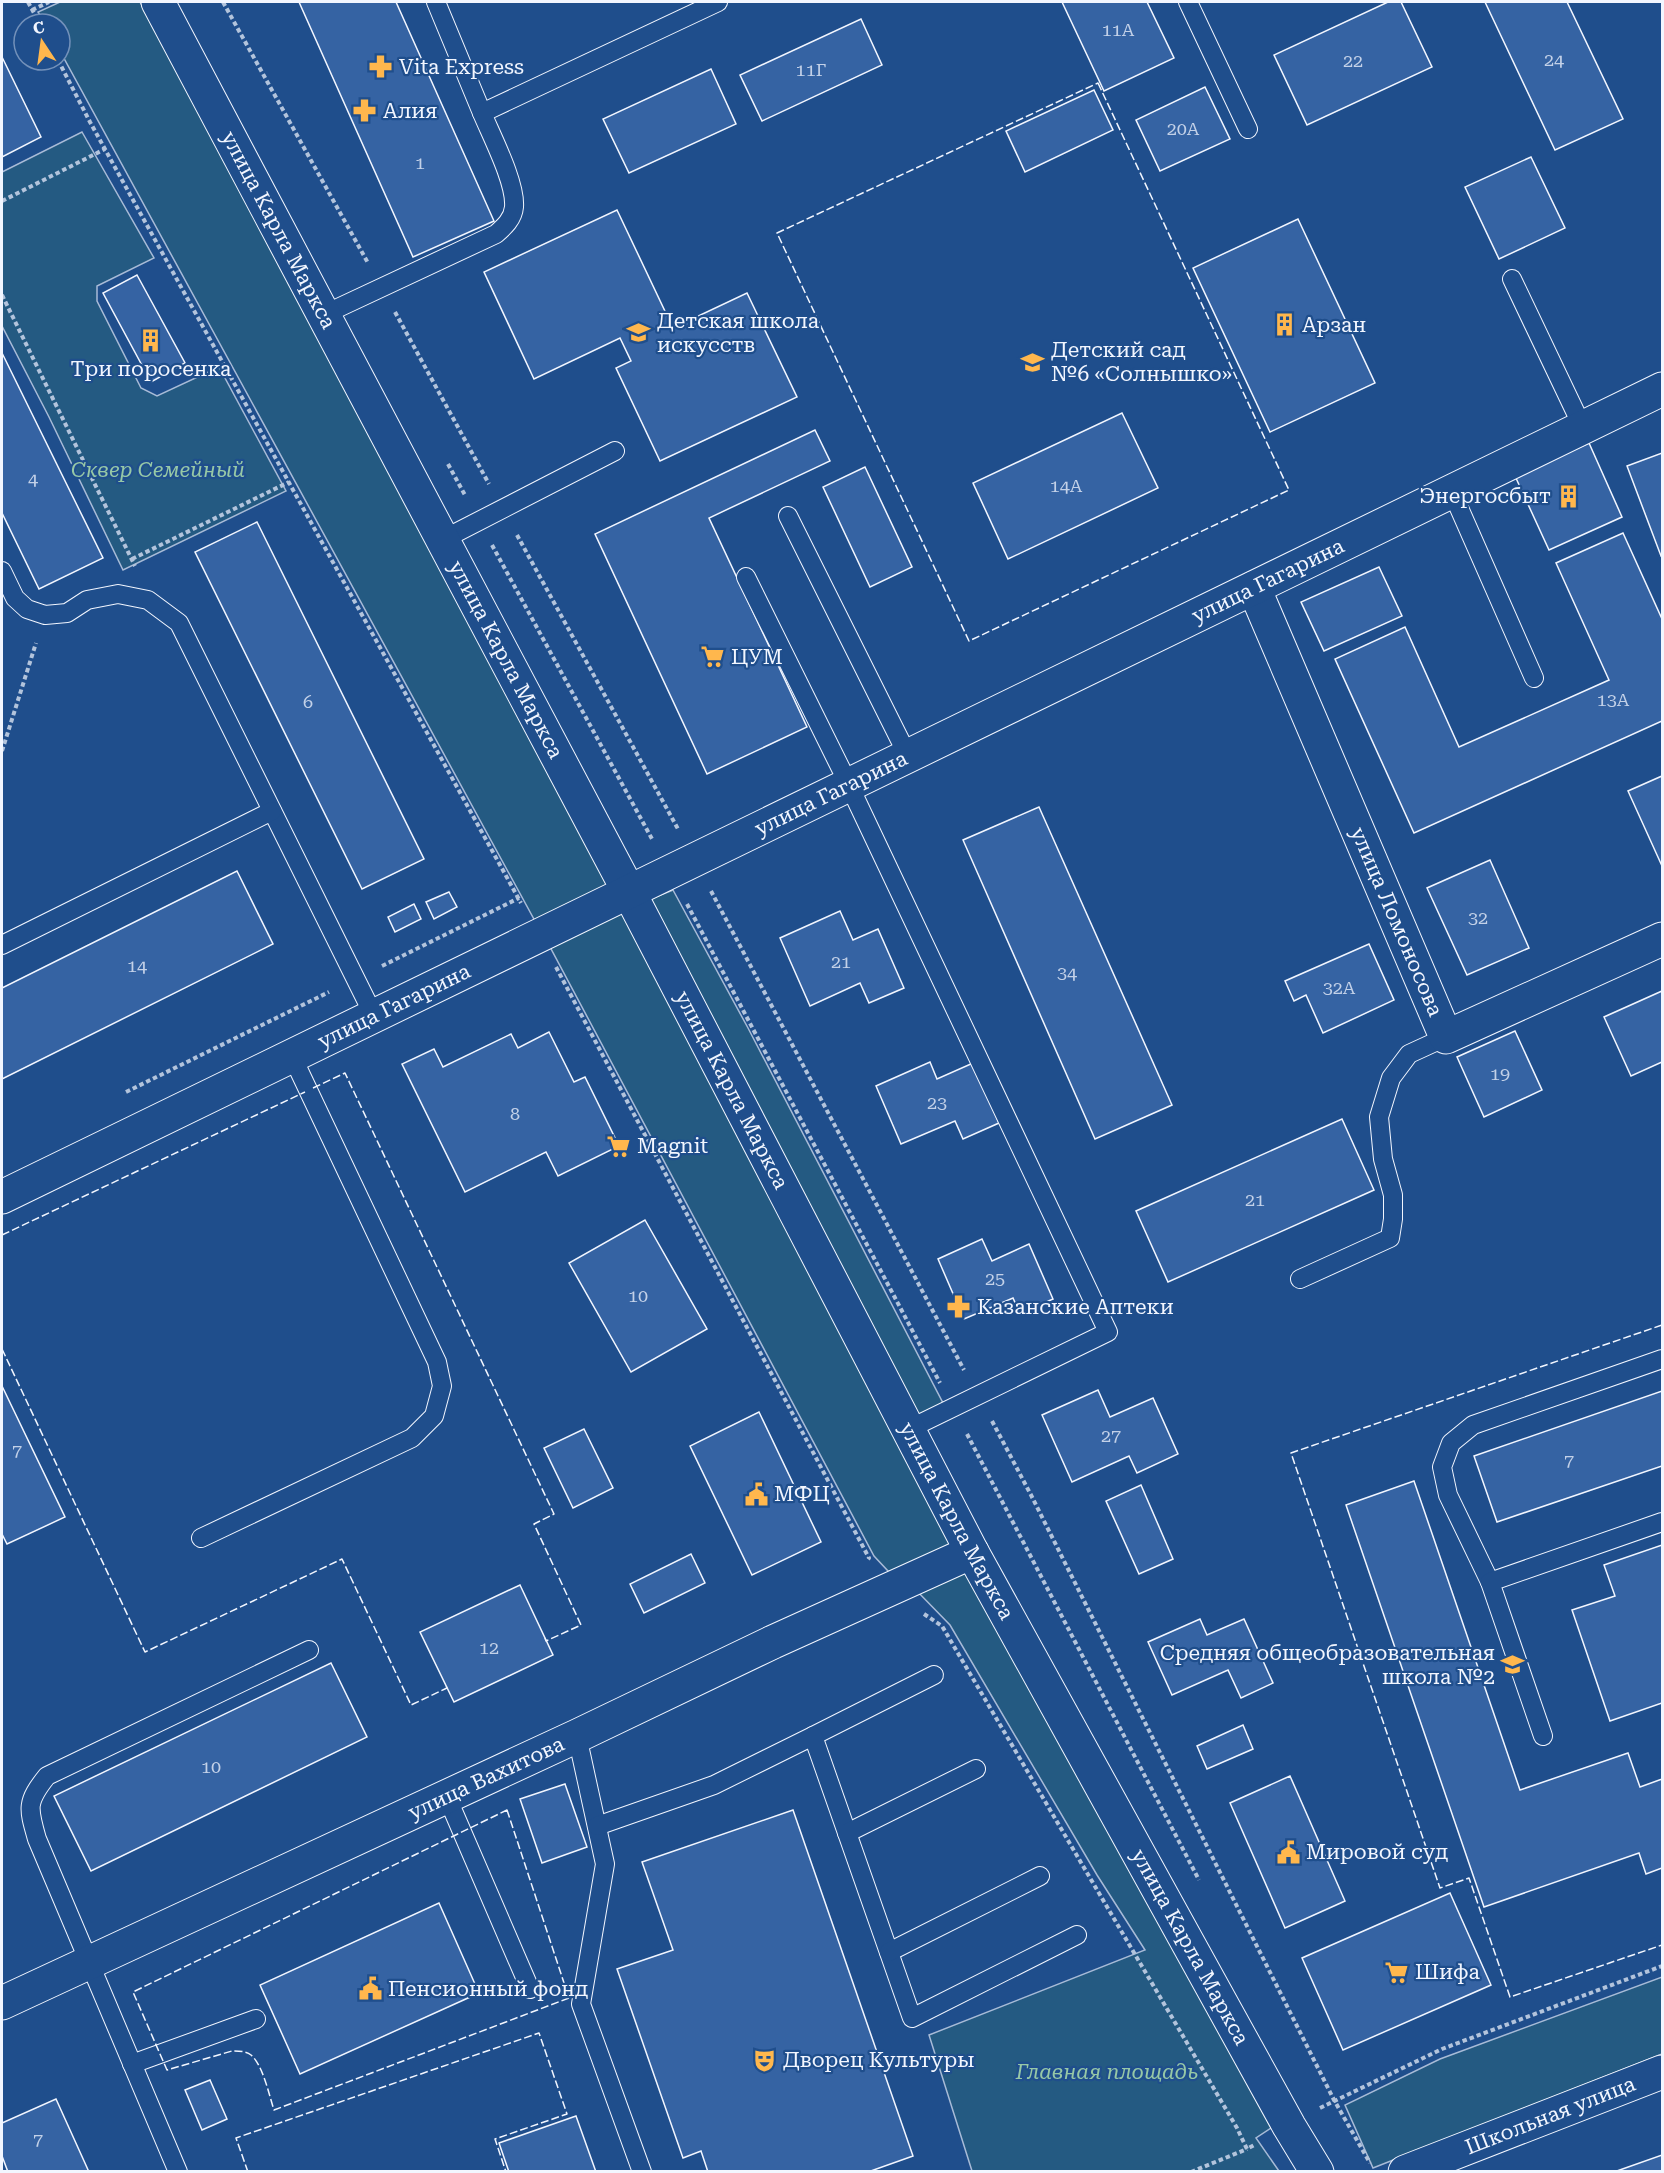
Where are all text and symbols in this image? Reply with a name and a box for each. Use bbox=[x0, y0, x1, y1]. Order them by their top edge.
north arrow bbox=[12, 12, 72, 72]
text: С bbox=[31, 17, 46, 38]
house number: 11А bbox=[1102, 19, 1135, 40]
house number: 24 bbox=[1544, 49, 1564, 70]
house number: 22 bbox=[1343, 50, 1363, 71]
pharmacy icon: Vita Express bbox=[368, 54, 394, 80]
place label: Vita Express bbox=[399, 55, 524, 79]
house number: 11Г bbox=[796, 59, 826, 80]
pharmacy icon: Алия bbox=[352, 98, 378, 124]
place label: Алия bbox=[383, 99, 437, 123]
house number: 20А bbox=[1167, 118, 1200, 139]
street label: улица Карла Маркса bbox=[217, 127, 341, 334]
house number: 1 bbox=[415, 152, 425, 173]
place label: Детская школа искусств bbox=[657, 309, 820, 357]
building icon: Арзан bbox=[1271, 312, 1297, 338]
place label: Арзан bbox=[1302, 313, 1366, 337]
school or university icon: Детская школа искусств bbox=[626, 320, 652, 346]
building icon: Три поросенка bbox=[138, 328, 164, 354]
place label: Детский сад №6 «Солнышко» bbox=[1051, 338, 1232, 386]
school or university icon: Детский сад №6 «Солнышко» bbox=[1020, 349, 1046, 375]
place label: Три поросенка bbox=[71, 357, 232, 381]
park label: Сквер Семейный bbox=[71, 458, 245, 482]
house number: 4 bbox=[28, 468, 38, 489]
house number: 14А bbox=[1050, 475, 1083, 496]
building icon: Энергосбыт bbox=[1556, 483, 1582, 509]
place label: Энергосбыт bbox=[1419, 484, 1551, 508]
street label: улица Гагарина bbox=[1188, 533, 1349, 628]
street label: улица Карла Маркса bbox=[444, 557, 568, 763]
supermarket icon: ЦУМ bbox=[700, 644, 726, 670]
place label: ЦУМ bbox=[731, 645, 783, 669]
house number: 13А bbox=[1597, 689, 1630, 710]
house number: 6 bbox=[303, 691, 313, 712]
street label: улица Гагарина bbox=[751, 746, 912, 841]
street label: улица Ломоносова bbox=[1346, 824, 1448, 1020]
house number: 32 bbox=[1468, 907, 1488, 928]
house number: 21 bbox=[831, 951, 851, 972]
house number: 14 bbox=[127, 955, 147, 976]
street label: улица Гагарина bbox=[314, 959, 475, 1053]
house number: 34 bbox=[1057, 962, 1077, 983]
house number: 32А bbox=[1323, 977, 1356, 998]
street label: улица Карла Маркса bbox=[670, 987, 794, 1194]
house number: 19 bbox=[1490, 1063, 1510, 1084]
house number: 23 bbox=[927, 1092, 947, 1113]
house number: 8 bbox=[510, 1103, 520, 1124]
supermarket icon: Magnit bbox=[606, 1133, 632, 1159]
place label: Magnit bbox=[637, 1134, 708, 1158]
house number: 21 bbox=[1245, 1189, 1265, 1210]
house number: 25 bbox=[985, 1268, 1005, 1289]
house number: 10 bbox=[628, 1285, 648, 1306]
pharmacy icon: Казанские Аптеки bbox=[946, 1294, 972, 1320]
place label: Казанские Аптеки bbox=[977, 1295, 1174, 1319]
street label: улица Карла Маркса bbox=[895, 1418, 1019, 1624]
house number: 27 bbox=[1101, 1425, 1121, 1446]
house number: 7 bbox=[12, 1440, 22, 1461]
house number: 7 bbox=[1564, 1450, 1574, 1471]
public building icon: МФЦ bbox=[743, 1481, 769, 1507]
place label: МФЦ bbox=[774, 1482, 830, 1506]
house number: 12 bbox=[479, 1637, 499, 1658]
place label: Средняя общеобразовательная школа №2 bbox=[1160, 1641, 1495, 1689]
school or university icon: Средняя общеобразовательная школа №2 bbox=[1500, 1652, 1526, 1678]
street label: улица Вахитова bbox=[405, 1731, 569, 1825]
house number: 10 bbox=[201, 1756, 221, 1777]
public building icon: Мировой суд bbox=[1275, 1839, 1301, 1865]
place label: Мировой суд bbox=[1306, 1840, 1448, 1864]
street label: улица Карла Маркса bbox=[1126, 1845, 1254, 2050]
supermarket icon: Шифа bbox=[1384, 1959, 1410, 1985]
place label: Шифа bbox=[1415, 1960, 1481, 1984]
public building icon: Пенсионный фонд bbox=[357, 1976, 383, 2002]
place label: Пенсионный фонд bbox=[388, 1977, 588, 2001]
theatre icon: Дворец Культуры bbox=[752, 2047, 778, 2073]
place label: Дворец Культуры bbox=[783, 2048, 974, 2072]
park label: Главная площадь bbox=[1015, 2060, 1198, 2084]
street label: Школьная улица bbox=[1462, 2071, 1639, 2159]
house number: 7 bbox=[33, 2129, 43, 2150]

